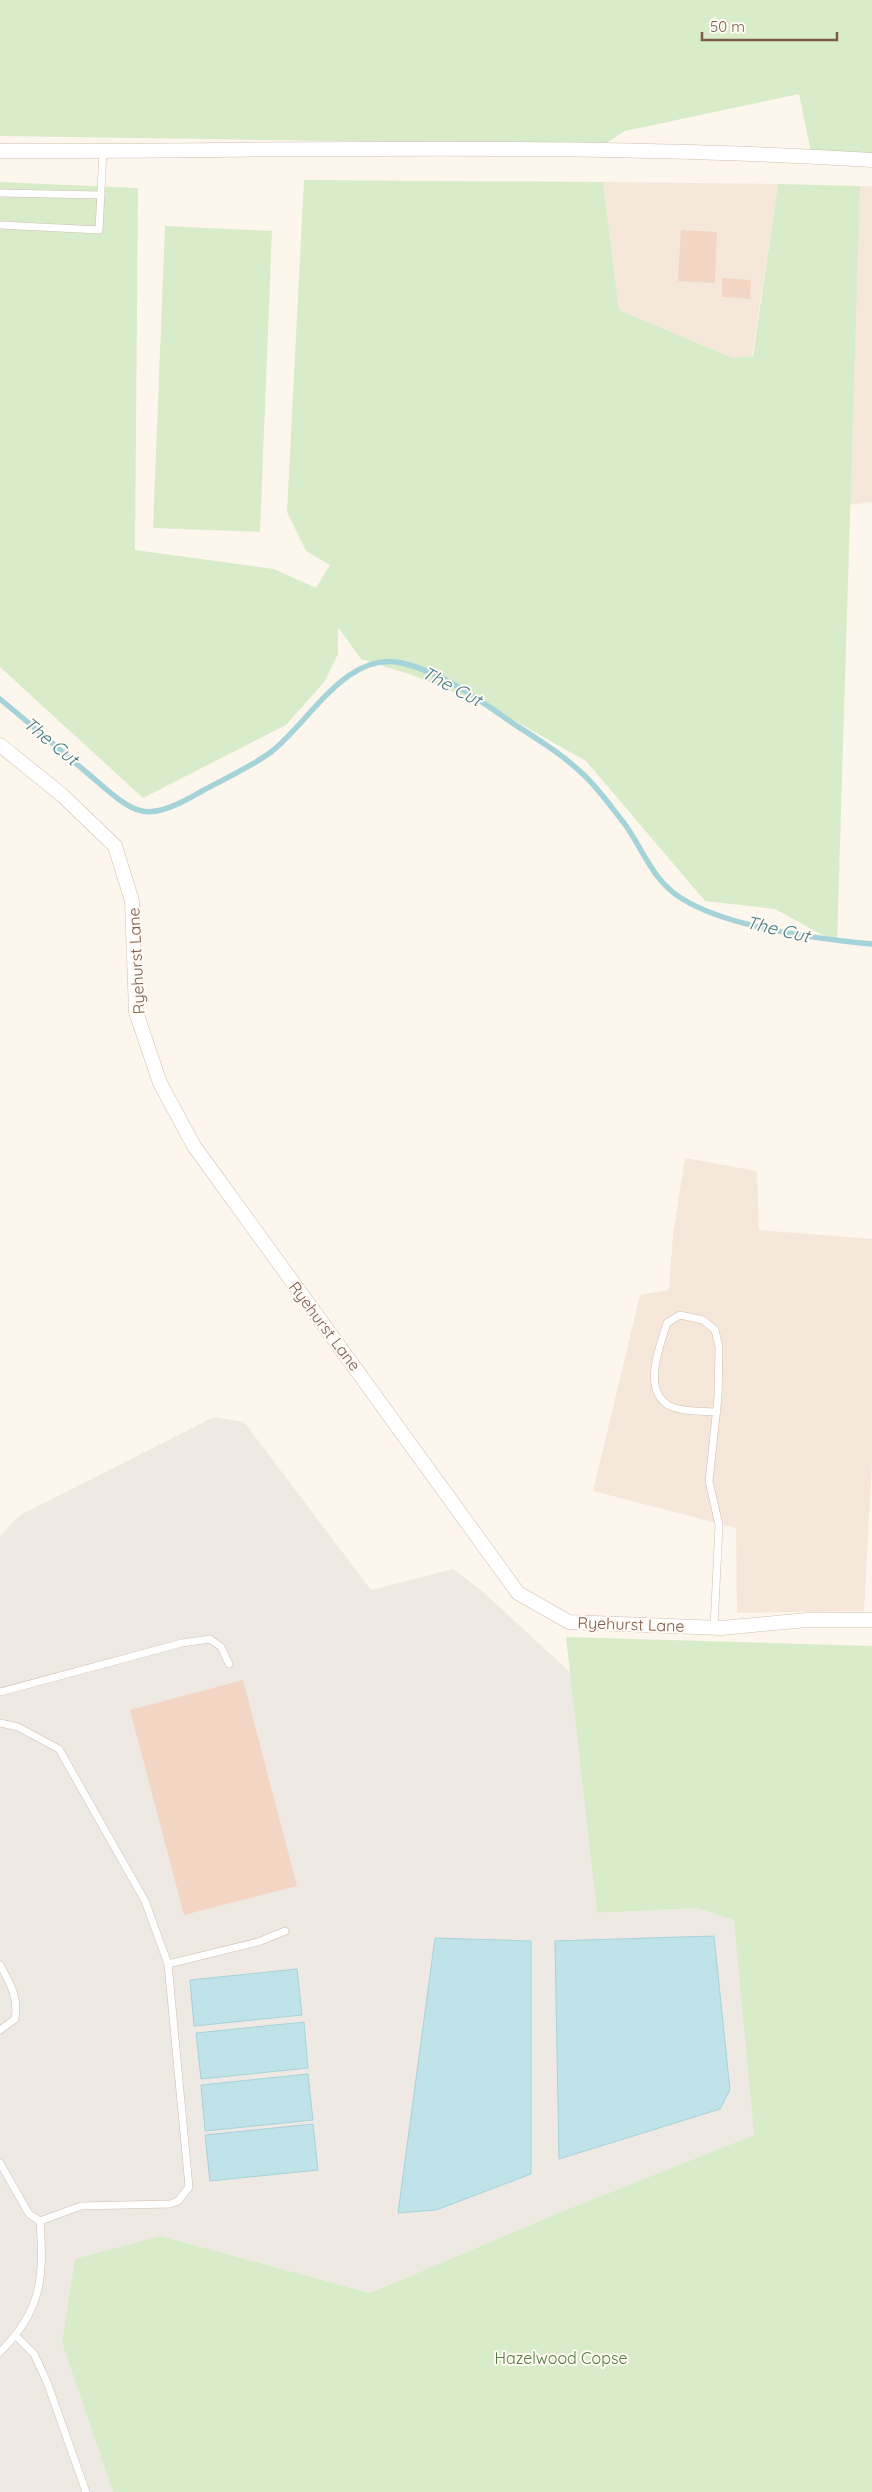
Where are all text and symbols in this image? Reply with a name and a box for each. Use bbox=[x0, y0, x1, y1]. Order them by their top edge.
scale bar bbox=[702, 10, 837, 42]
text: 50 m bbox=[710, 17, 745, 36]
water label: The Cut bbox=[418, 661, 487, 712]
water label: The Cut bbox=[19, 712, 85, 771]
street label: Ryehurst Lane bbox=[123, 907, 149, 1015]
water label: The Cut bbox=[744, 911, 814, 948]
street label: Ryehurst Lane bbox=[285, 1277, 365, 1375]
street label: Ryehurst Lane bbox=[577, 1612, 685, 1636]
park label: Hazelwood Copse bbox=[495, 2348, 627, 2368]

